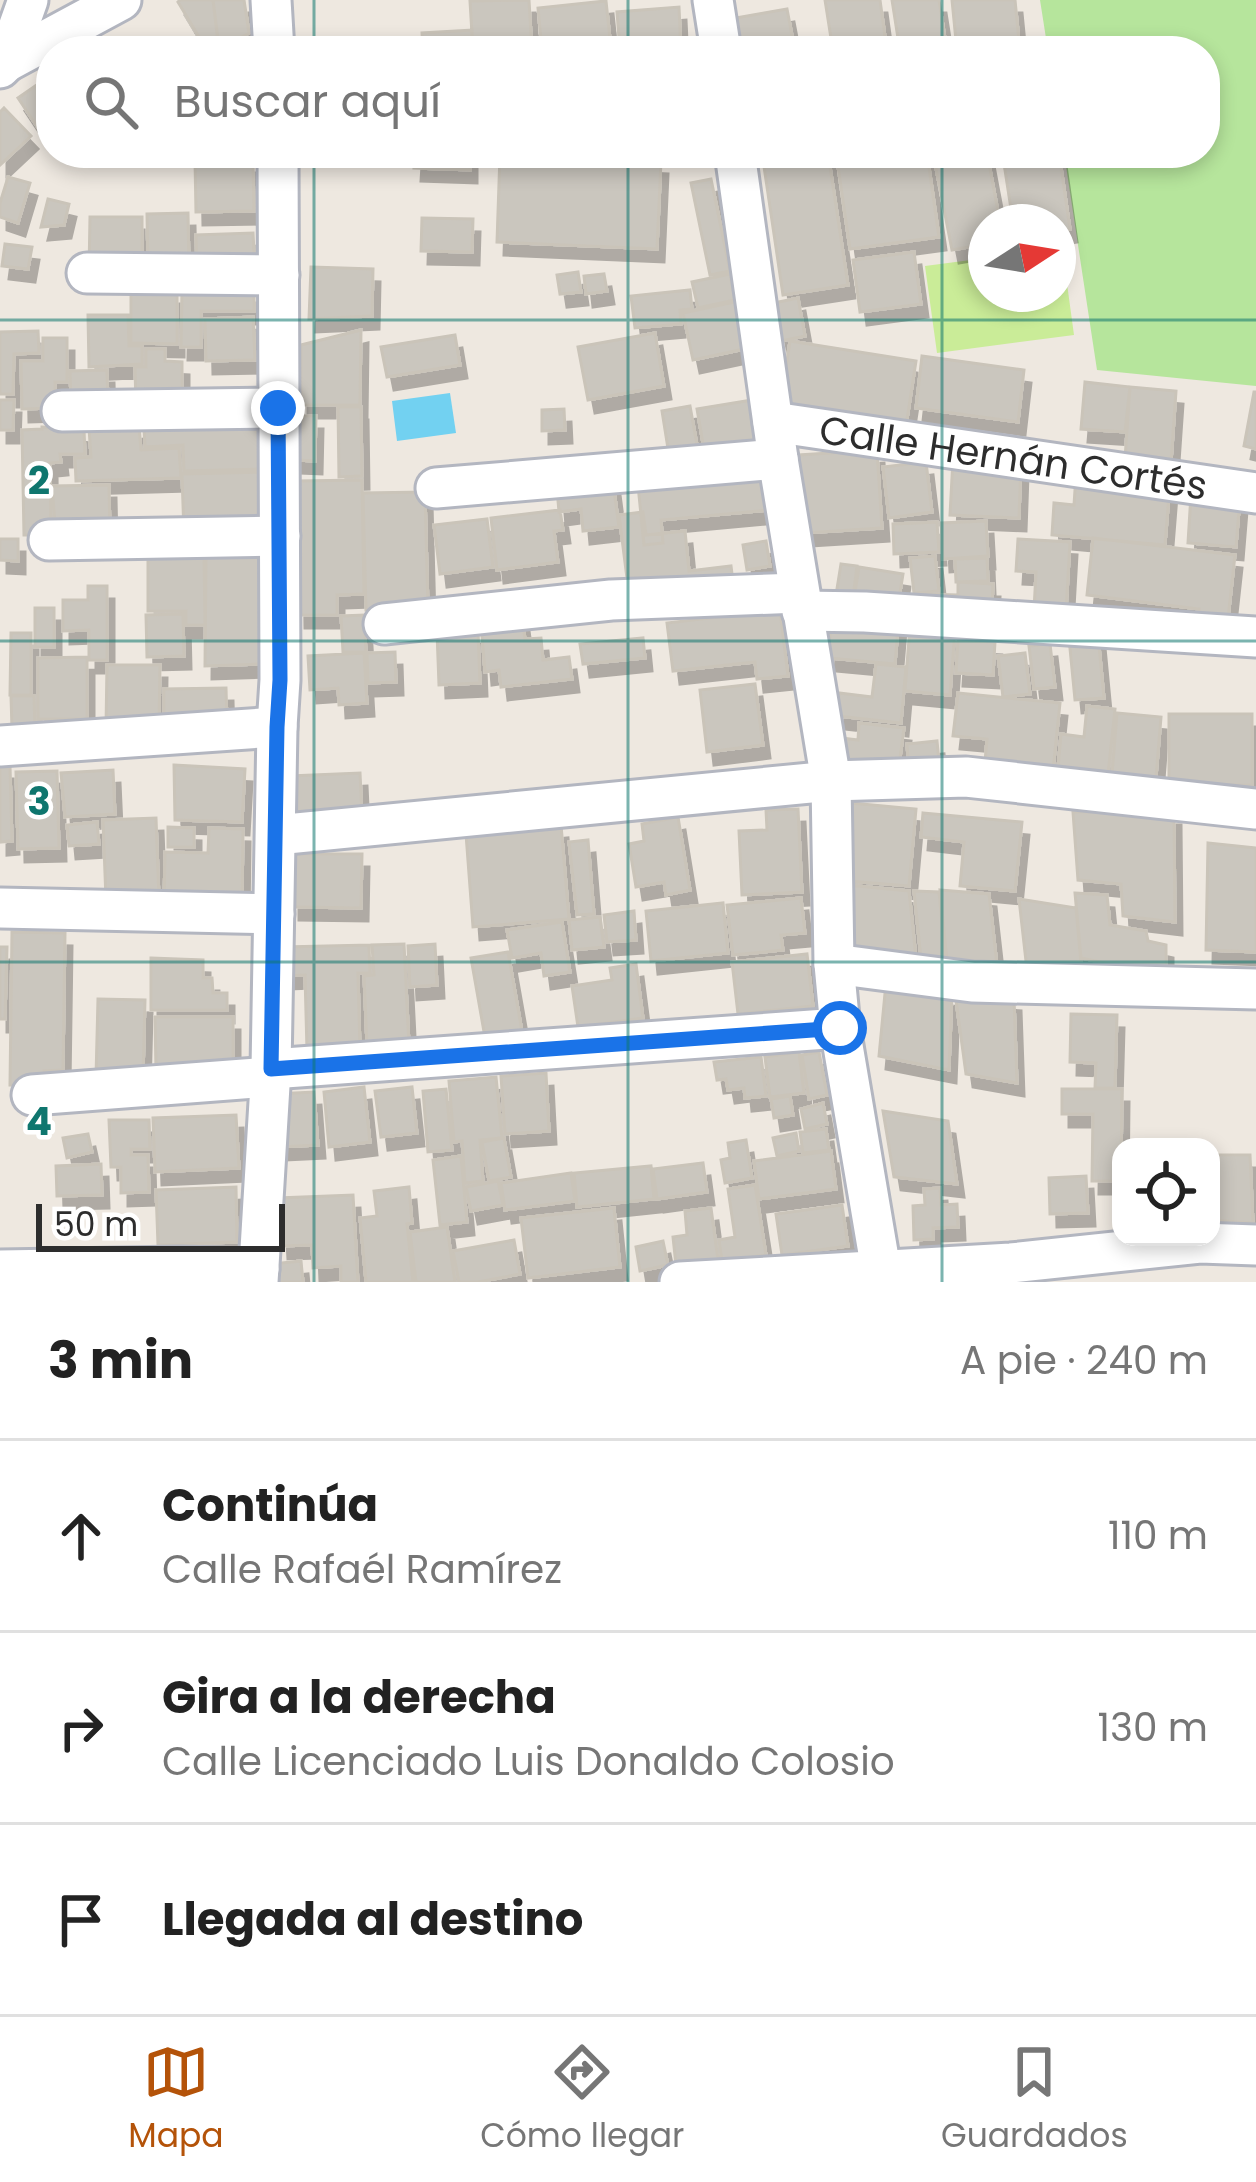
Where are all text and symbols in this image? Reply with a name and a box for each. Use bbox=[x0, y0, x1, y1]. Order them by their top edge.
search box bbox=[36, 36, 1220, 168]
icon: search bbox=[78, 69, 144, 135]
text: Buscar aquí bbox=[174, 70, 441, 133]
north arrow bbox=[968, 204, 1076, 312]
route end bbox=[251, 381, 305, 435]
street label: Calle Hernán Cortés bbox=[816, 402, 1211, 513]
text: 2 bbox=[28, 453, 50, 508]
text: 3 bbox=[27, 774, 51, 829]
route start bbox=[813, 1001, 867, 1055]
text: 4 bbox=[26, 1094, 52, 1149]
map controls bbox=[1112, 1138, 1220, 1246]
button: locate bbox=[1112, 1138, 1220, 1246]
scale bar bbox=[36, 1198, 285, 1251]
text: 50 m bbox=[54, 1201, 138, 1248]
text: 3 min bbox=[48, 1324, 193, 1396]
text: A pie · 240 m bbox=[960, 1333, 1208, 1388]
text: Continúa bbox=[162, 1474, 378, 1537]
icon: ahead bbox=[48, 1503, 114, 1569]
text: 110 m bbox=[1108, 1508, 1208, 1563]
text: Calle Rafaél Ramírez bbox=[162, 1542, 562, 1597]
text: Gira a la derecha bbox=[162, 1666, 556, 1729]
icon: right bbox=[48, 1695, 114, 1761]
text: 130 m bbox=[1097, 1700, 1208, 1755]
text: Calle Licenciado Luis Donaldo Colosio bbox=[162, 1734, 895, 1789]
icon: arrive bbox=[48, 1887, 114, 1953]
text: Llegada al destino bbox=[162, 1888, 584, 1951]
tab: Mapa bbox=[128, 2039, 224, 2161]
tab: Cómo llegar bbox=[480, 2039, 684, 2161]
tab: Guardados bbox=[941, 2039, 1128, 2161]

